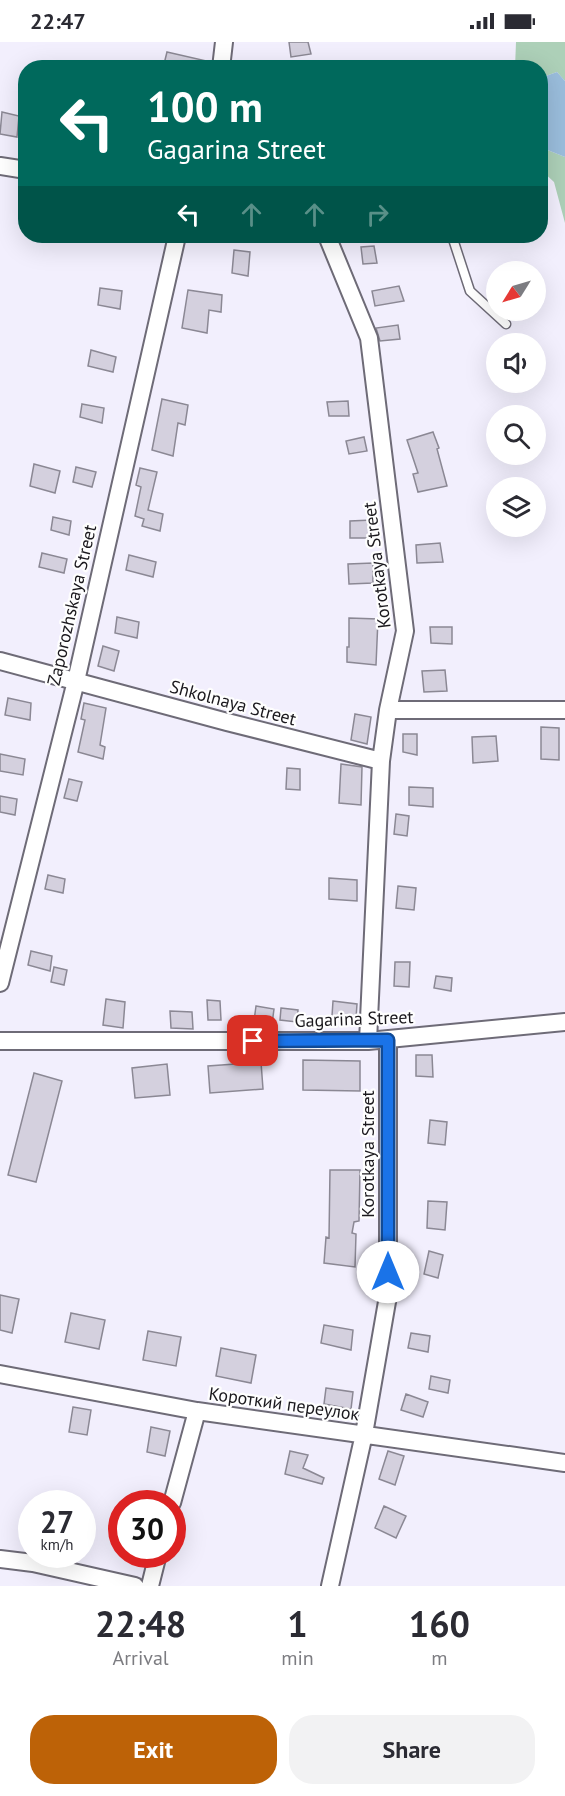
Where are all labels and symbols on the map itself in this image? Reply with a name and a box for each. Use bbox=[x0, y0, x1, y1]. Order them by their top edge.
north arrow bbox=[486, 261, 546, 321]
street label: Korotkaya Street bbox=[357, 500, 396, 630]
street label: Zaporozhskaya Street bbox=[42, 522, 101, 688]
street label: Shkolnaya Street bbox=[168, 675, 299, 730]
street label: Gagarina Street bbox=[294, 1005, 414, 1032]
pin bbox=[227, 1015, 278, 1066]
street label: Korotkaya Street bbox=[356, 1090, 379, 1218]
position arrow bbox=[356, 1240, 420, 1304]
street label: Короткий переулок bbox=[207, 1382, 361, 1425]
speed limit sign: 30 bbox=[108, 1490, 186, 1568]

